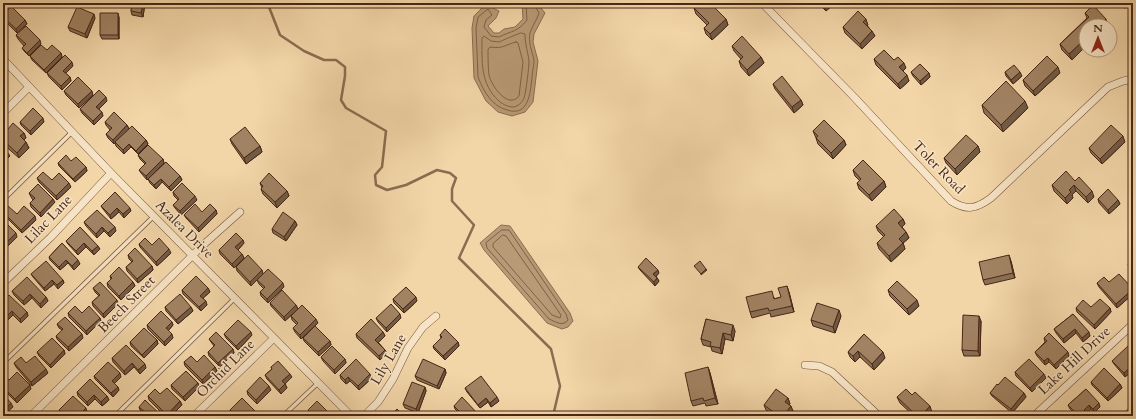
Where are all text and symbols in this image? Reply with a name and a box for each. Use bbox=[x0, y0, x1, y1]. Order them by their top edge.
north arrow bbox=[1078, 18, 1118, 58]
text: N bbox=[1093, 21, 1103, 36]
street label: Toler Road bbox=[908, 137, 969, 199]
street label: Lilac Lane bbox=[20, 191, 76, 248]
street label: Azalea Drive bbox=[151, 196, 218, 263]
street label: Beech Street bbox=[94, 271, 160, 337]
street label: Lake Hill Drive bbox=[1034, 322, 1115, 399]
street label: Lily Lane bbox=[366, 330, 411, 388]
street label: Orchid Lane bbox=[192, 335, 259, 402]

